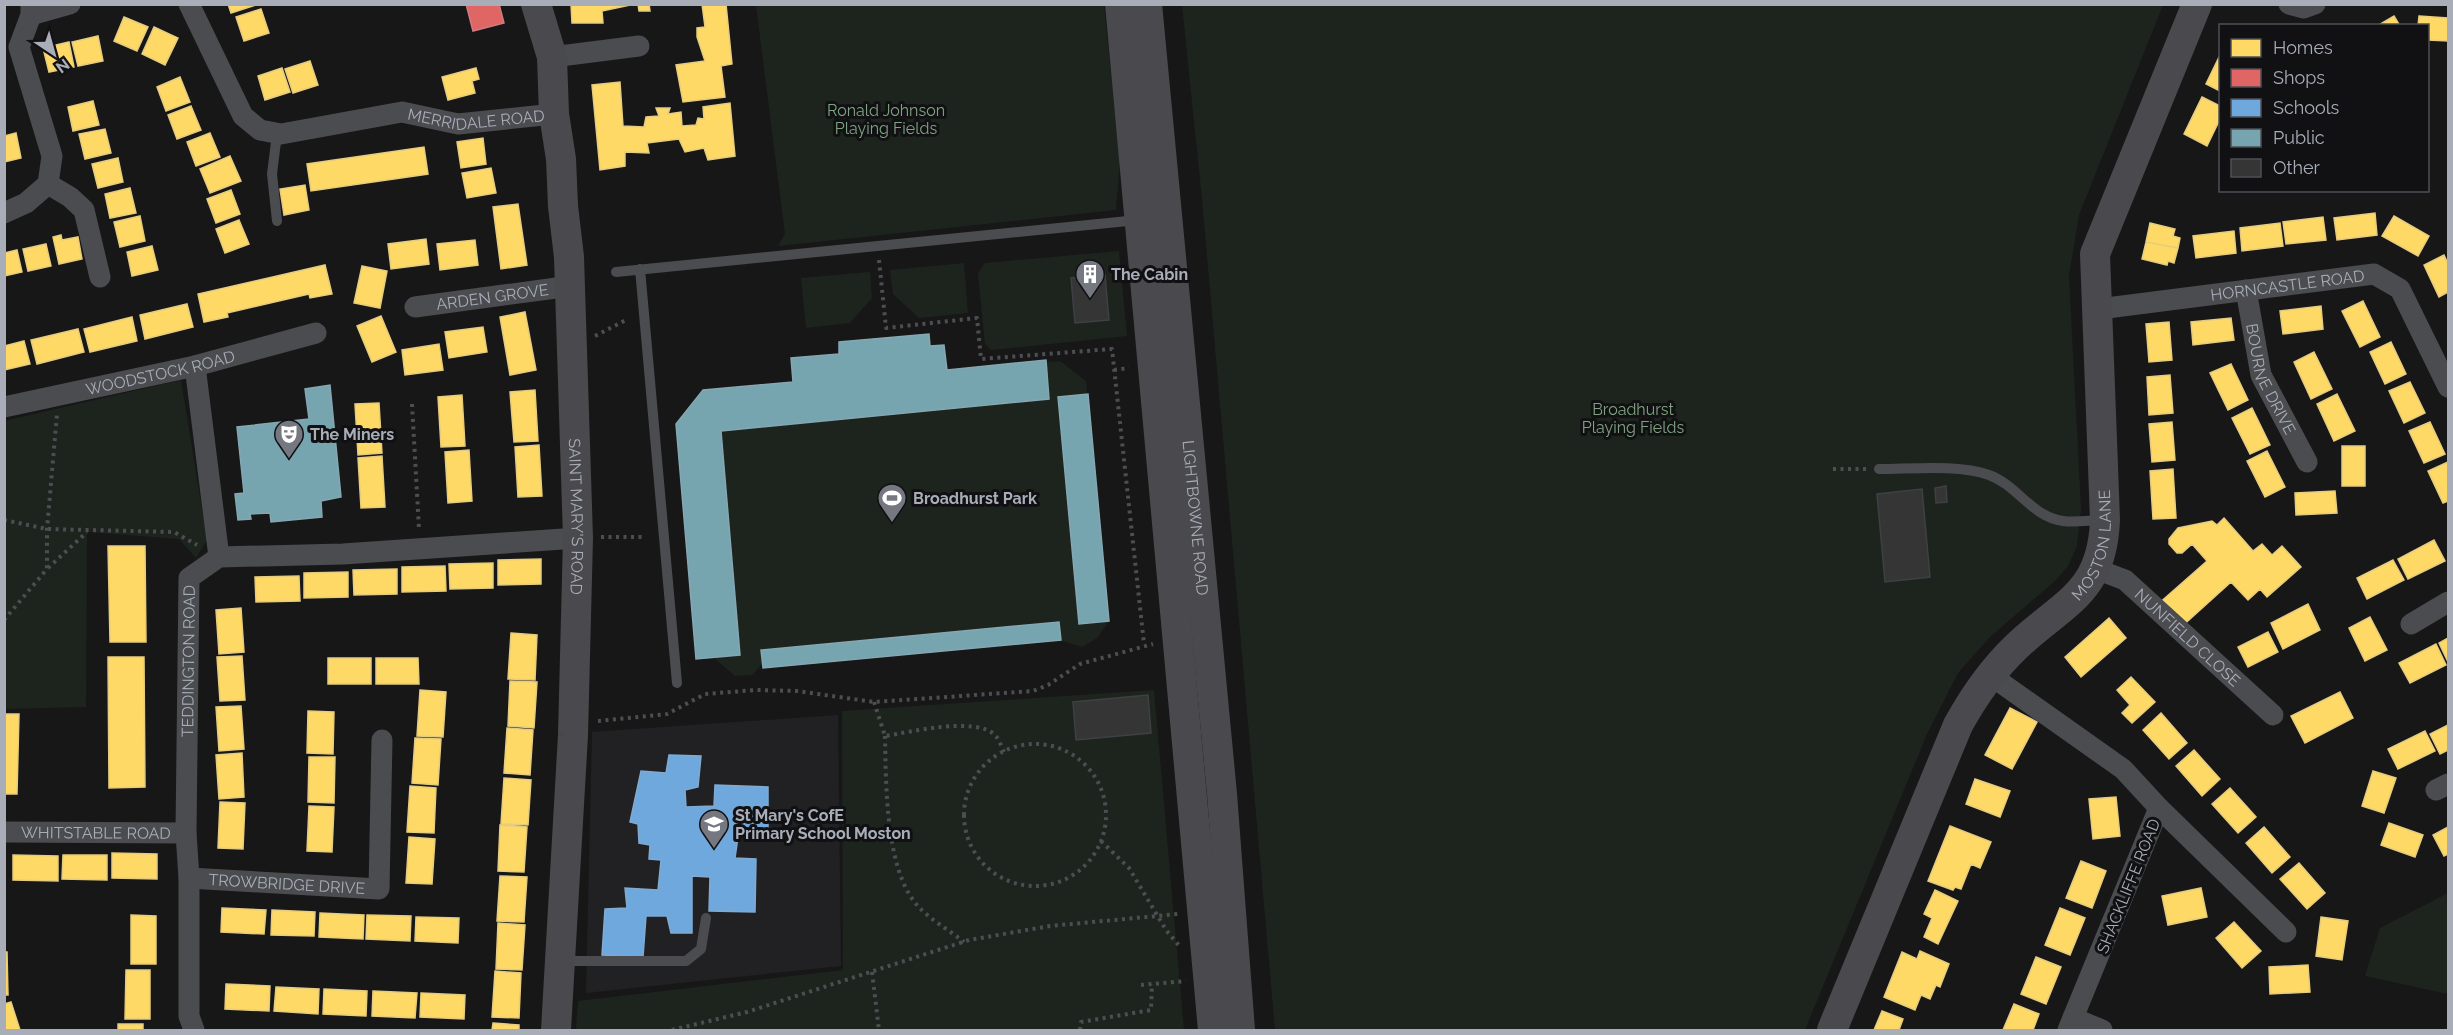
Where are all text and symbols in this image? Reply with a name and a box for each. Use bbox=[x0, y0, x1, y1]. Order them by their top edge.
north arrow bbox=[24, 24, 84, 84]
legend bbox=[2219, 24, 2429, 192]
text: Homes bbox=[2273, 37, 2333, 58]
text: N bbox=[52, 54, 73, 77]
text: Shops bbox=[2273, 67, 2325, 88]
text: Schools bbox=[2273, 97, 2340, 118]
park label: Ronald Johnson Playing Fields bbox=[827, 101, 945, 138]
street label: MERRIDALE ROAD bbox=[406, 105, 546, 134]
text: Public bbox=[2273, 127, 2325, 148]
text: Other bbox=[2273, 157, 2321, 178]
building icon: The Cabin bbox=[1074, 258, 1106, 300]
place label: The Cabin bbox=[1111, 265, 1188, 284]
street label: HORNCASTLE ROAD bbox=[2209, 266, 2366, 305]
street label: ARDEN GROVE bbox=[435, 280, 550, 314]
street label: BOURNE DRIVE bbox=[2242, 322, 2300, 438]
street label: WOODSTOCK ROAD bbox=[84, 347, 237, 399]
park label: Broadhurst Playing Fields bbox=[1582, 400, 1685, 437]
theatre icon: The Miners bbox=[273, 418, 305, 460]
place label: The Miners bbox=[310, 425, 394, 444]
street label: SAINT MARY'S ROAD bbox=[565, 438, 587, 595]
street label: LIGHTBOWNE ROAD bbox=[1178, 439, 1212, 596]
sports icon: Broadhurst Park bbox=[876, 482, 908, 524]
place label: Broadhurst Park bbox=[913, 489, 1037, 508]
street label: MOSTON LANE bbox=[2068, 489, 2115, 604]
street label: TEDDINGTON ROAD bbox=[178, 585, 199, 737]
street label: NUNFIELD CLOSE bbox=[2131, 585, 2244, 691]
place label: St Mary's CofE Primary School Moston bbox=[735, 806, 911, 843]
school or university icon: St Mary's CofE Primary School Moston bbox=[698, 808, 730, 850]
street label: SHACKLIFFE ROAD bbox=[2093, 816, 2164, 956]
street label: WHITSTABLE ROAD bbox=[21, 823, 171, 843]
street label: TROWBRIDGE DRIVE bbox=[208, 870, 366, 898]

